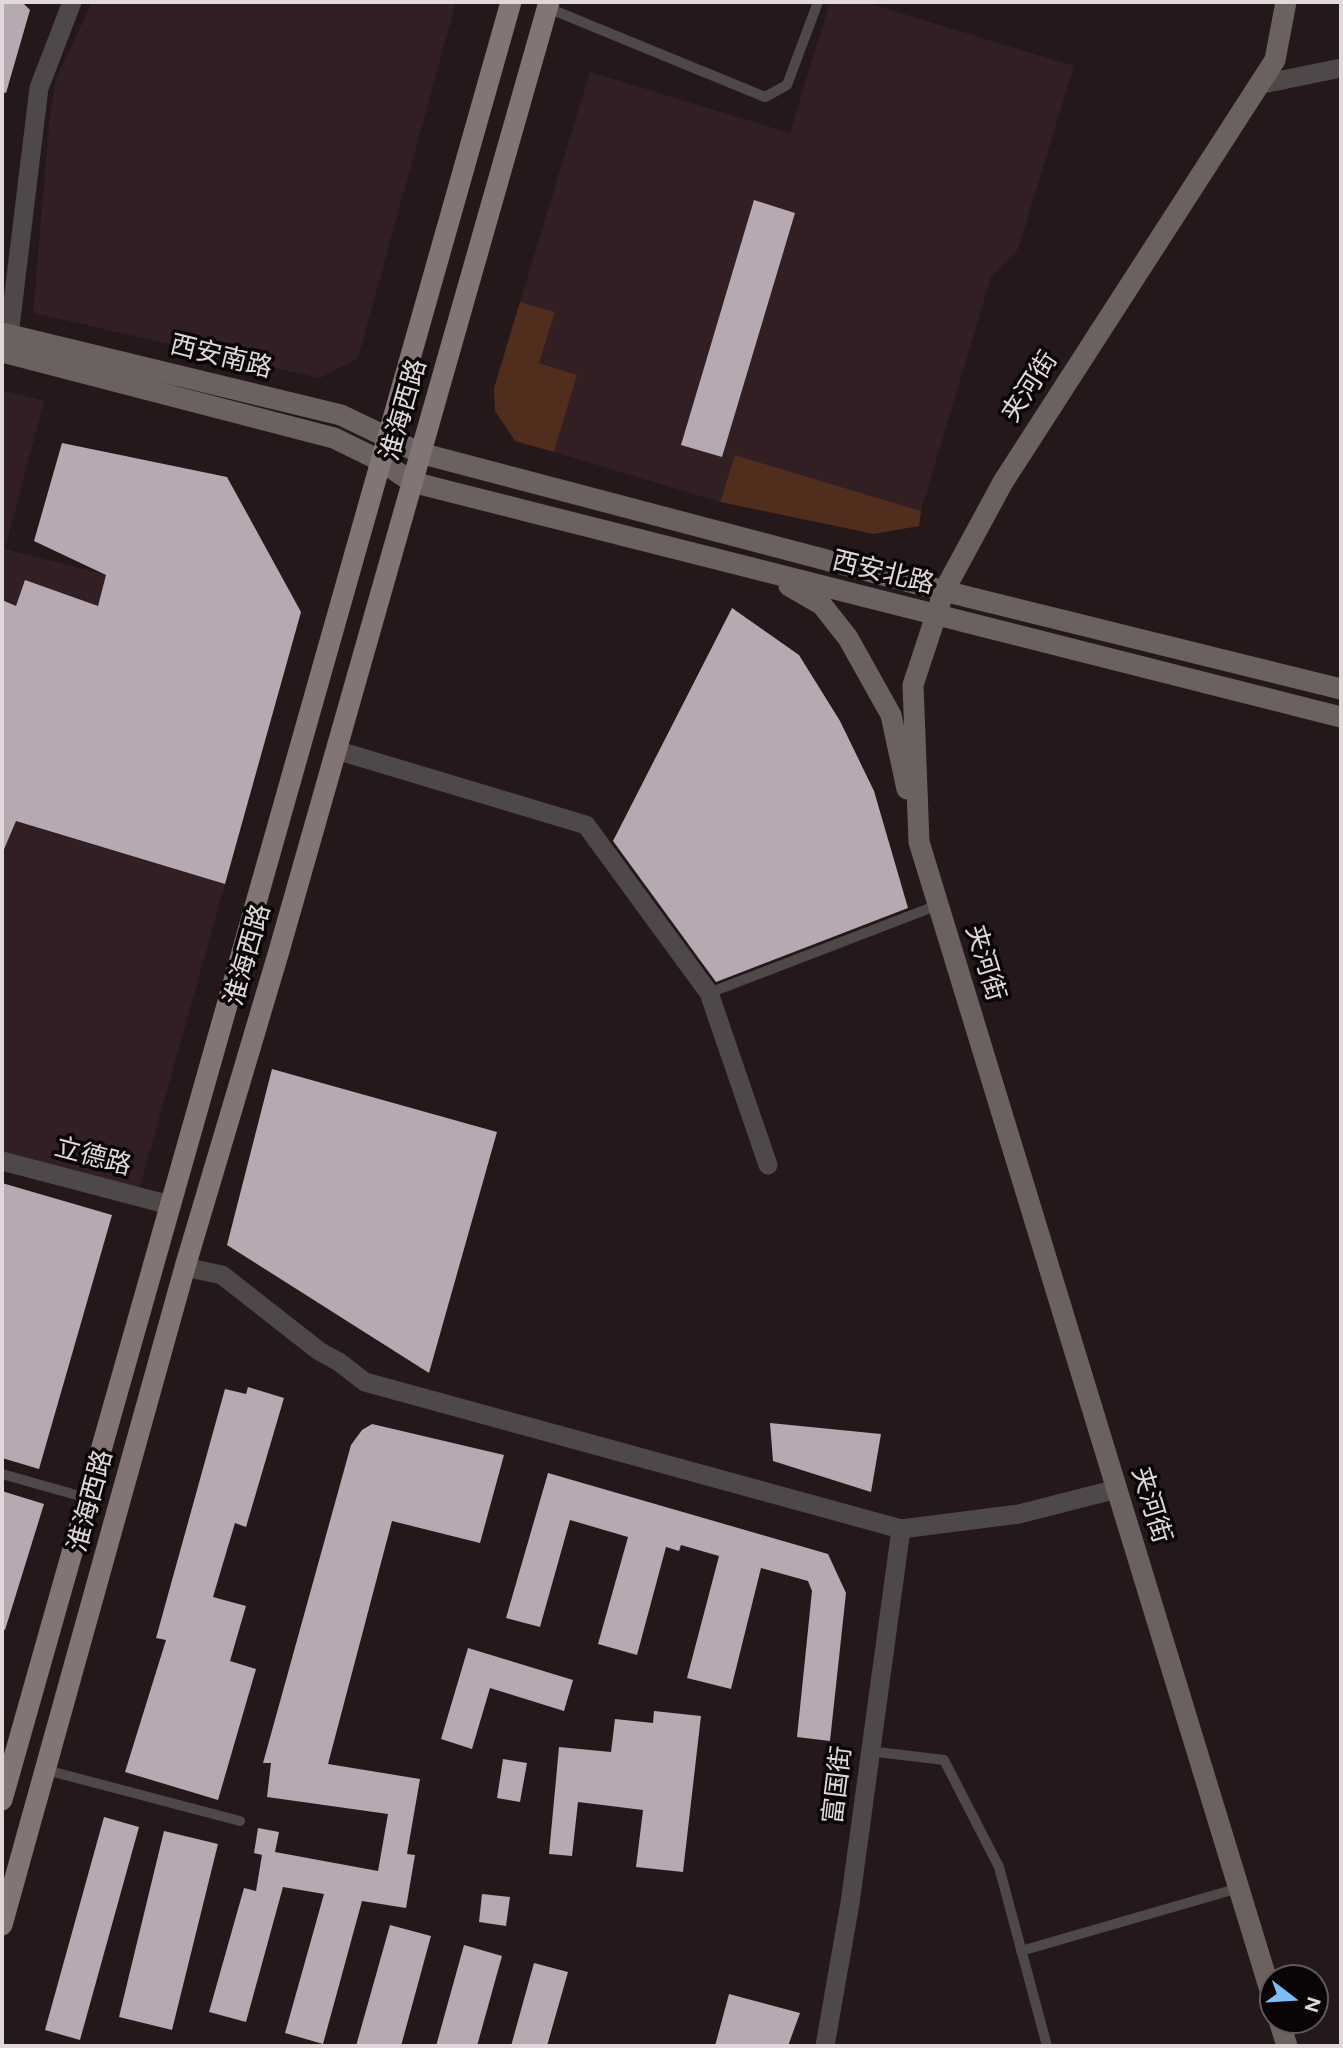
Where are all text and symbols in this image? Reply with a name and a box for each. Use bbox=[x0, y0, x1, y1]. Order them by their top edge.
street label: 西安南路 bbox=[167, 329, 275, 385]
street label: 夹河街 bbox=[996, 346, 1064, 428]
street label: 淮海西路 bbox=[375, 356, 433, 464]
street label: 西安北路 bbox=[829, 545, 937, 601]
street label: 淮海西路 bbox=[219, 901, 277, 1009]
street label: 夹河街 bbox=[959, 921, 1011, 1005]
street label: 立德路 bbox=[51, 1132, 135, 1182]
street label: 淮海西路 bbox=[62, 1447, 120, 1555]
street label: 夹河街 bbox=[1125, 1463, 1177, 1547]
street label: 富国街 bbox=[818, 1744, 858, 1826]
north arrow bbox=[1259, 1964, 1329, 2034]
text: N bbox=[1300, 1994, 1326, 2015]

